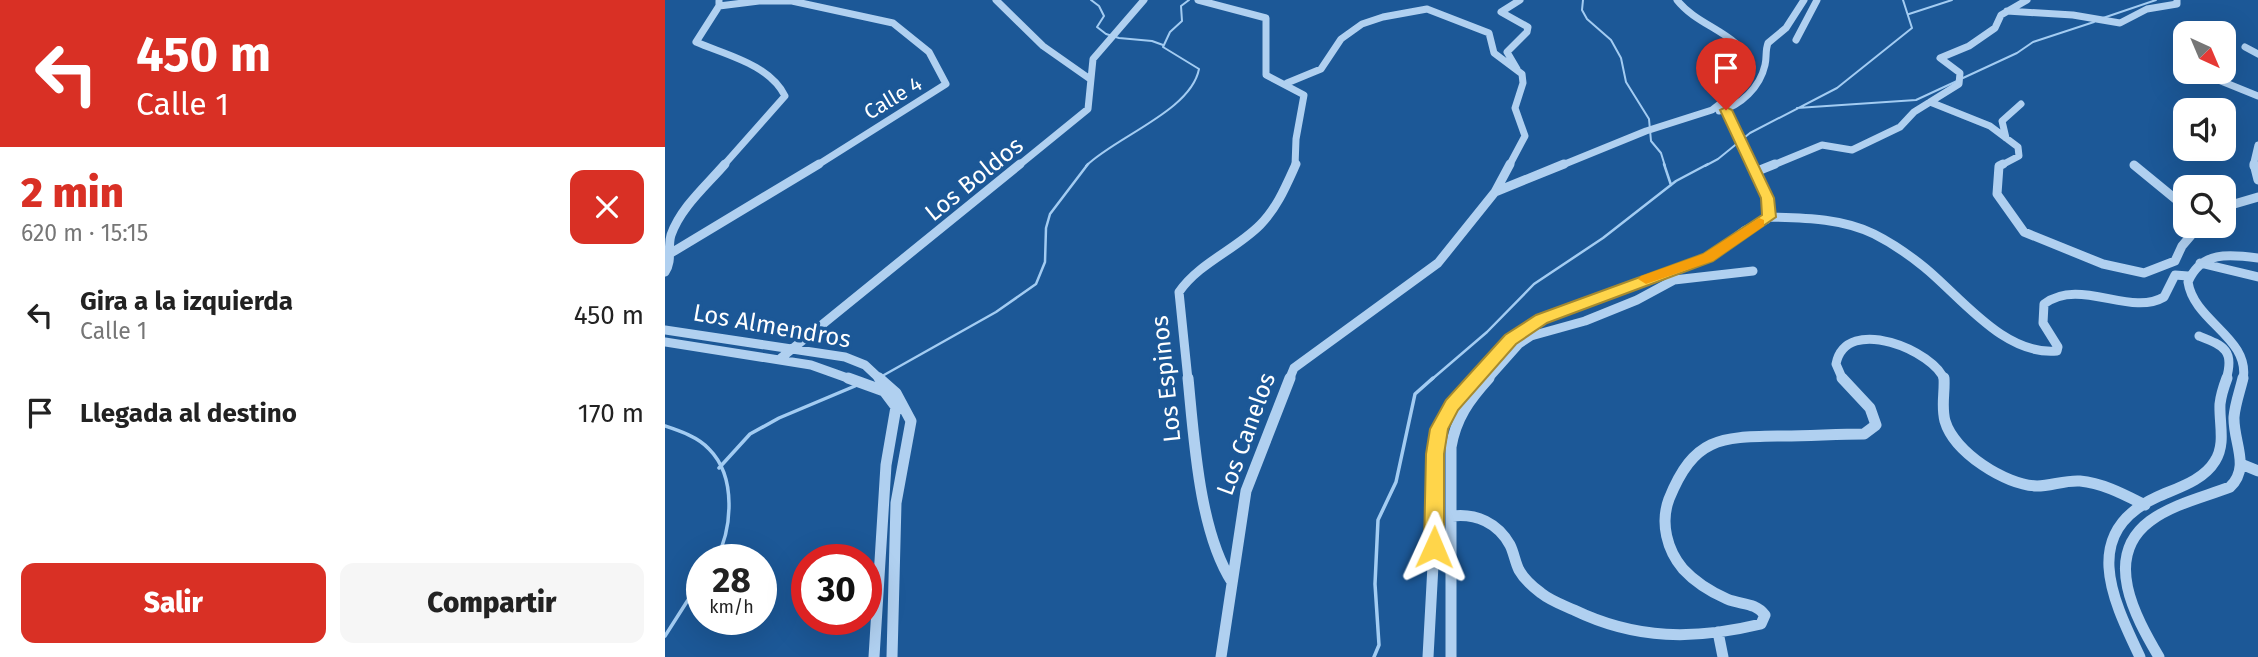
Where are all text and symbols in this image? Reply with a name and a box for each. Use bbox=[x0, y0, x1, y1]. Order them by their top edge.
north arrow bbox=[2173, 21, 2237, 84]
map controls bbox=[2173, 21, 2236, 238]
text: 450 m bbox=[136, 25, 271, 84]
icon: left bbox=[21, 28, 112, 119]
pin bbox=[1696, 38, 1756, 110]
icon: arrive bbox=[1707, 49, 1745, 87]
street label: Calle 4 bbox=[859, 71, 927, 125]
text: Calle 1 bbox=[136, 85, 229, 123]
button: sound bbox=[2173, 98, 2236, 161]
street label: Los Boldos bbox=[919, 131, 1029, 227]
text: 2 min bbox=[21, 168, 124, 218]
button: close bbox=[570, 170, 644, 244]
button: search bbox=[2173, 175, 2236, 238]
text: 620 m · 15:15 bbox=[21, 219, 148, 247]
text: Gira a la izquierda bbox=[80, 286, 293, 317]
icon: left bbox=[21, 296, 59, 334]
street label: Los Almendros bbox=[691, 298, 853, 354]
text: 450 m bbox=[574, 300, 644, 331]
street label: Los Espinos bbox=[1145, 314, 1187, 444]
text: Calle 1 bbox=[80, 317, 147, 345]
street label: Los Canelos bbox=[1211, 369, 1281, 499]
icon: arrive bbox=[21, 394, 59, 432]
text: Llegada al destino bbox=[80, 398, 297, 429]
text: 170 m bbox=[578, 398, 644, 429]
position arrow bbox=[1397, 510, 1471, 584]
speed limit sign: 30 bbox=[791, 544, 882, 635]
text: 28 bbox=[712, 559, 751, 601]
button: Salir bbox=[21, 563, 326, 643]
button: Compartir bbox=[340, 563, 644, 643]
text: km/h bbox=[709, 596, 754, 618]

